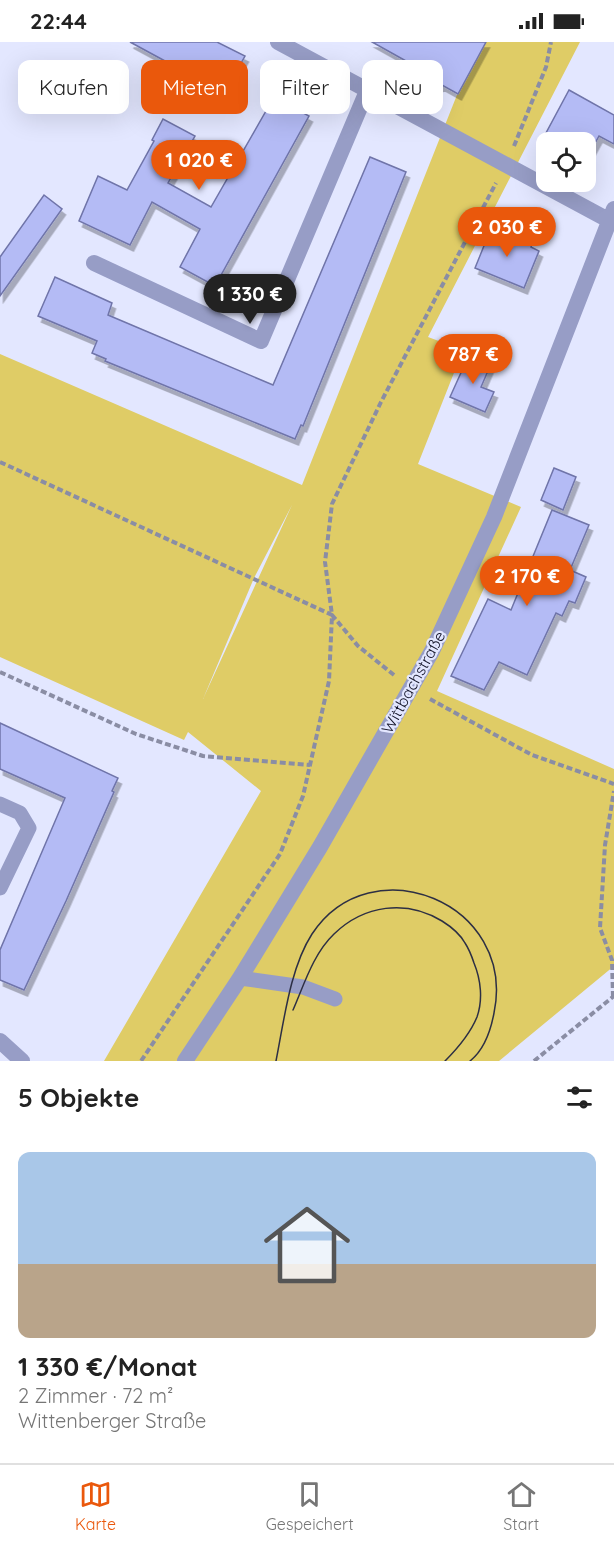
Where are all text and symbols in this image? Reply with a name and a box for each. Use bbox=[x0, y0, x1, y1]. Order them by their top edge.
text: 22:44 bbox=[30, 7, 87, 35]
chip: Kaufen bbox=[18, 60, 129, 114]
chip: Mieten bbox=[141, 60, 248, 114]
chip: Filter bbox=[260, 60, 350, 114]
chip: Neu bbox=[362, 60, 443, 114]
map controls bbox=[536, 132, 596, 192]
button: locate bbox=[536, 132, 596, 192]
pin: 1 020 € bbox=[144, 140, 254, 191]
text: 1 020 € bbox=[165, 147, 233, 172]
pin: 2 030 € bbox=[452, 207, 562, 258]
text: 2 030 € bbox=[472, 214, 542, 239]
pin: 1 330 € bbox=[195, 274, 305, 325]
text: 1 330 € bbox=[217, 281, 283, 306]
pin: 787 € bbox=[431, 334, 515, 385]
text: 787 € bbox=[447, 341, 499, 366]
pin: 2 170 € bbox=[472, 556, 582, 607]
text: 2 170 € bbox=[494, 563, 560, 588]
street label: Wittbachstraße bbox=[377, 627, 449, 737]
text: 5 Objekte bbox=[18, 1081, 139, 1114]
icon: filters bbox=[563, 1081, 596, 1114]
icon: home bbox=[253, 1191, 361, 1299]
text: 1 330 €/Monat bbox=[18, 1350, 198, 1383]
text: 2 Zimmer · 72 m² bbox=[18, 1383, 173, 1408]
text: Wittenberger Straße bbox=[18, 1408, 206, 1433]
tab: Karte bbox=[75, 1478, 116, 1534]
tab: Gespeichert bbox=[266, 1478, 354, 1534]
tab: Start bbox=[503, 1478, 539, 1534]

